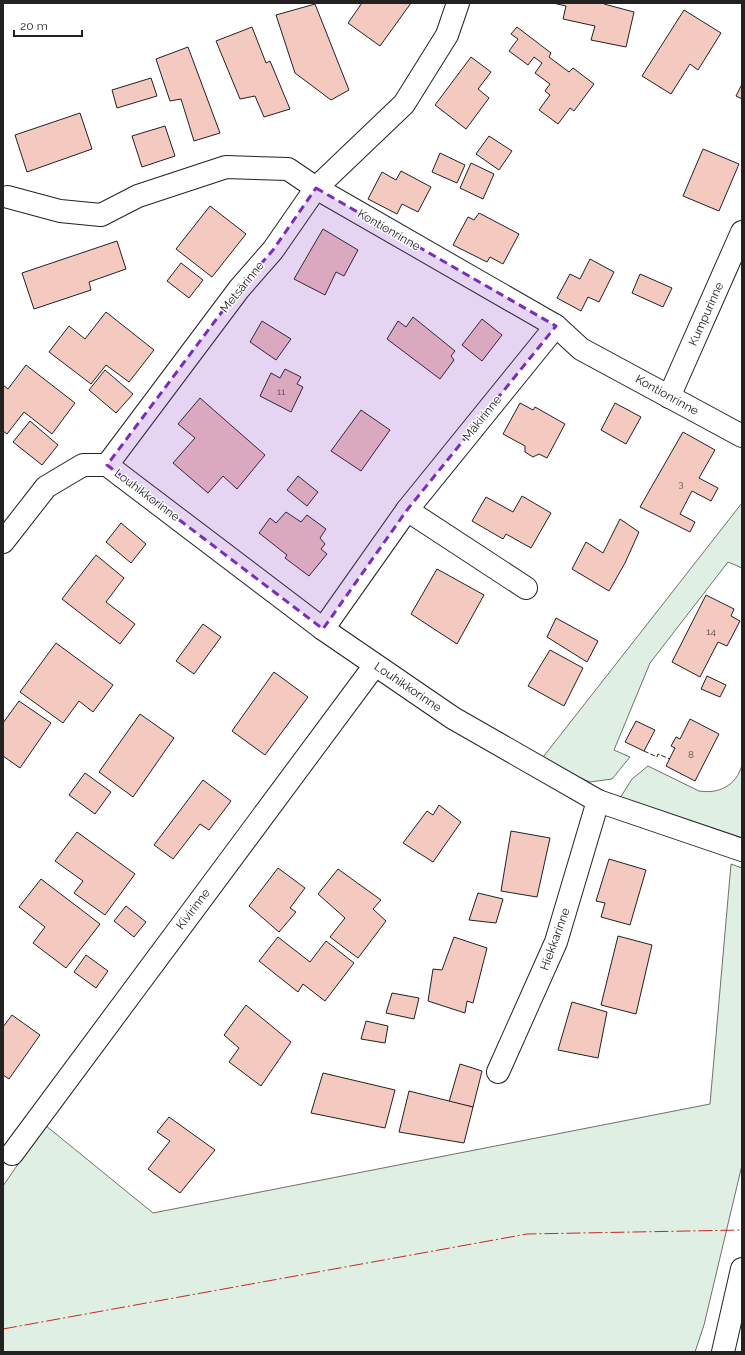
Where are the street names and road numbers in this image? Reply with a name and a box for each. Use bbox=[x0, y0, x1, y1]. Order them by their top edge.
street label: Kontionrinne bbox=[355, 206, 423, 254]
street label: Metsärinne bbox=[217, 259, 267, 315]
street label: Kumpurinne bbox=[686, 280, 726, 348]
street label: Kontionrinne bbox=[633, 372, 701, 418]
street label: Mäkirinne bbox=[460, 393, 504, 443]
street label: Louhikkorinne bbox=[112, 466, 182, 524]
street label: Louhikkorinne bbox=[372, 659, 444, 715]
street label: Kivirinne bbox=[173, 886, 213, 932]
street label: Hiekkarinne bbox=[537, 906, 573, 972]

